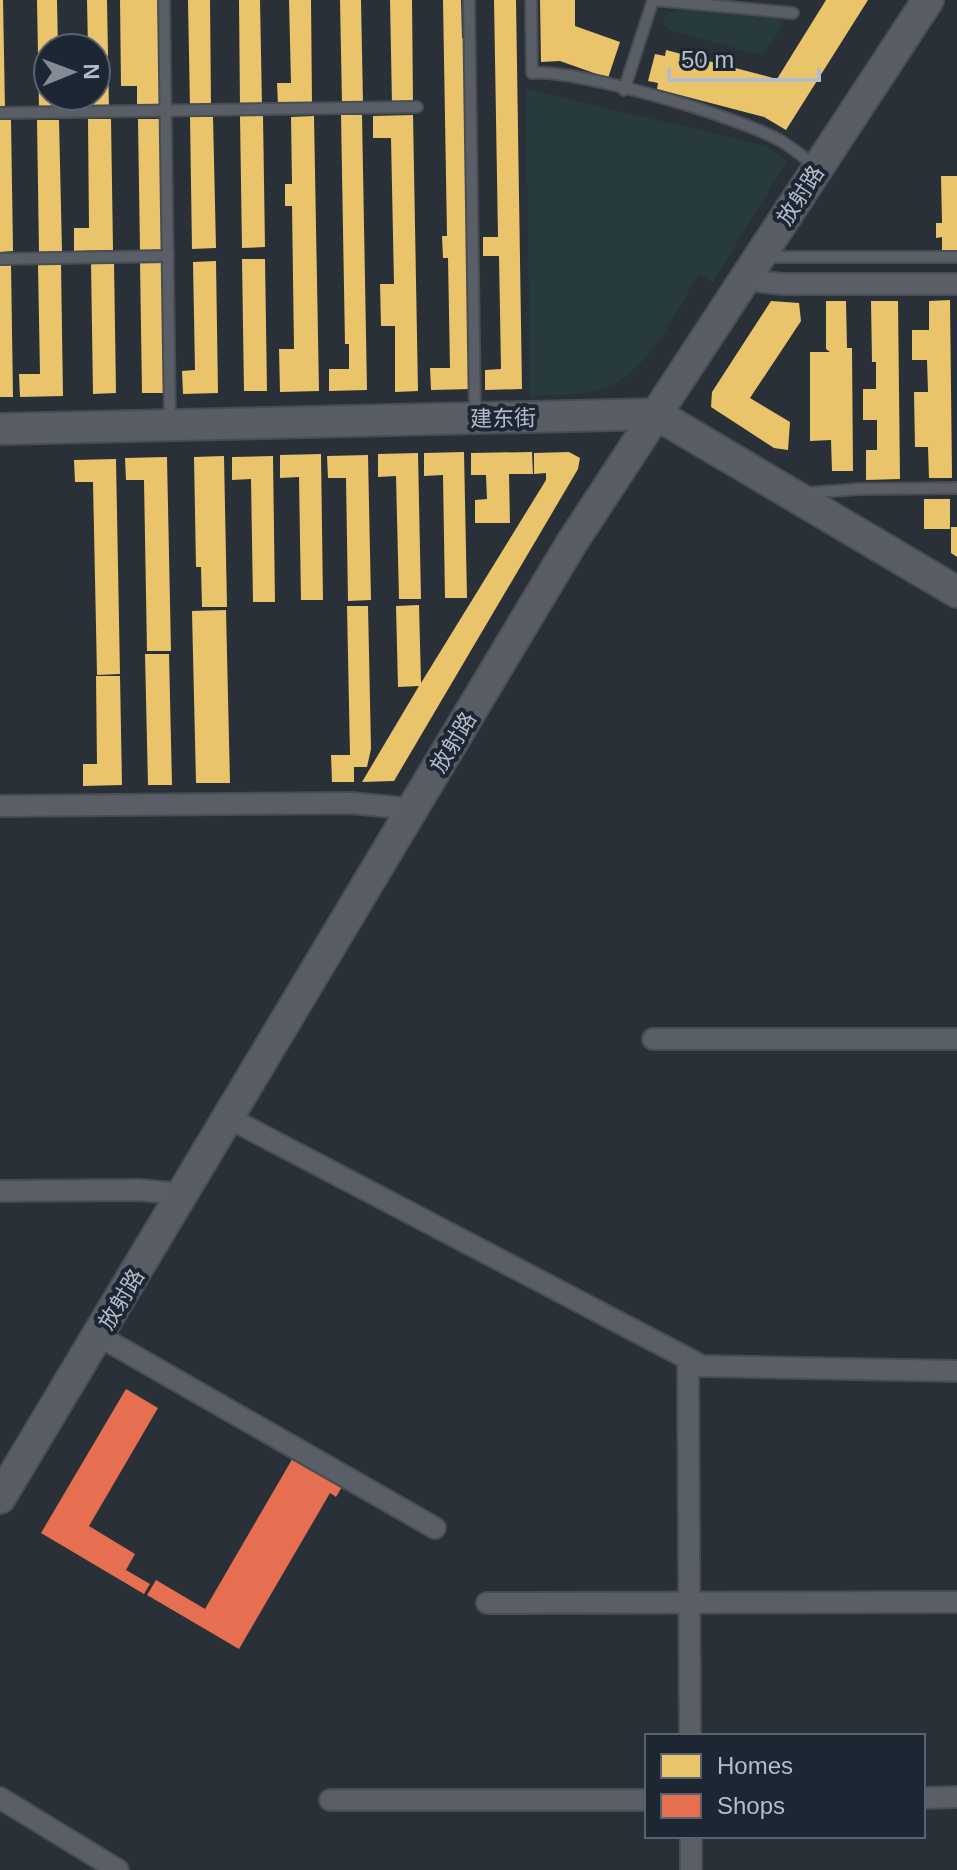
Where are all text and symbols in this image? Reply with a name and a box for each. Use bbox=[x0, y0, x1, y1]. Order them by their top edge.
north arrow bbox=[32, 32, 112, 112]
scale bar bbox=[669, 32, 819, 82]
text: 50 m bbox=[681, 46, 734, 73]
text: N bbox=[79, 63, 104, 80]
street label: 放射路 bbox=[772, 161, 829, 230]
street label: 建东街 bbox=[470, 405, 536, 432]
street label: 放射路 bbox=[426, 708, 481, 777]
street label: 放射路 bbox=[94, 1265, 149, 1334]
legend bbox=[645, 1734, 925, 1838]
text: Homes bbox=[717, 1752, 793, 1779]
text: Shops bbox=[717, 1792, 785, 1819]

